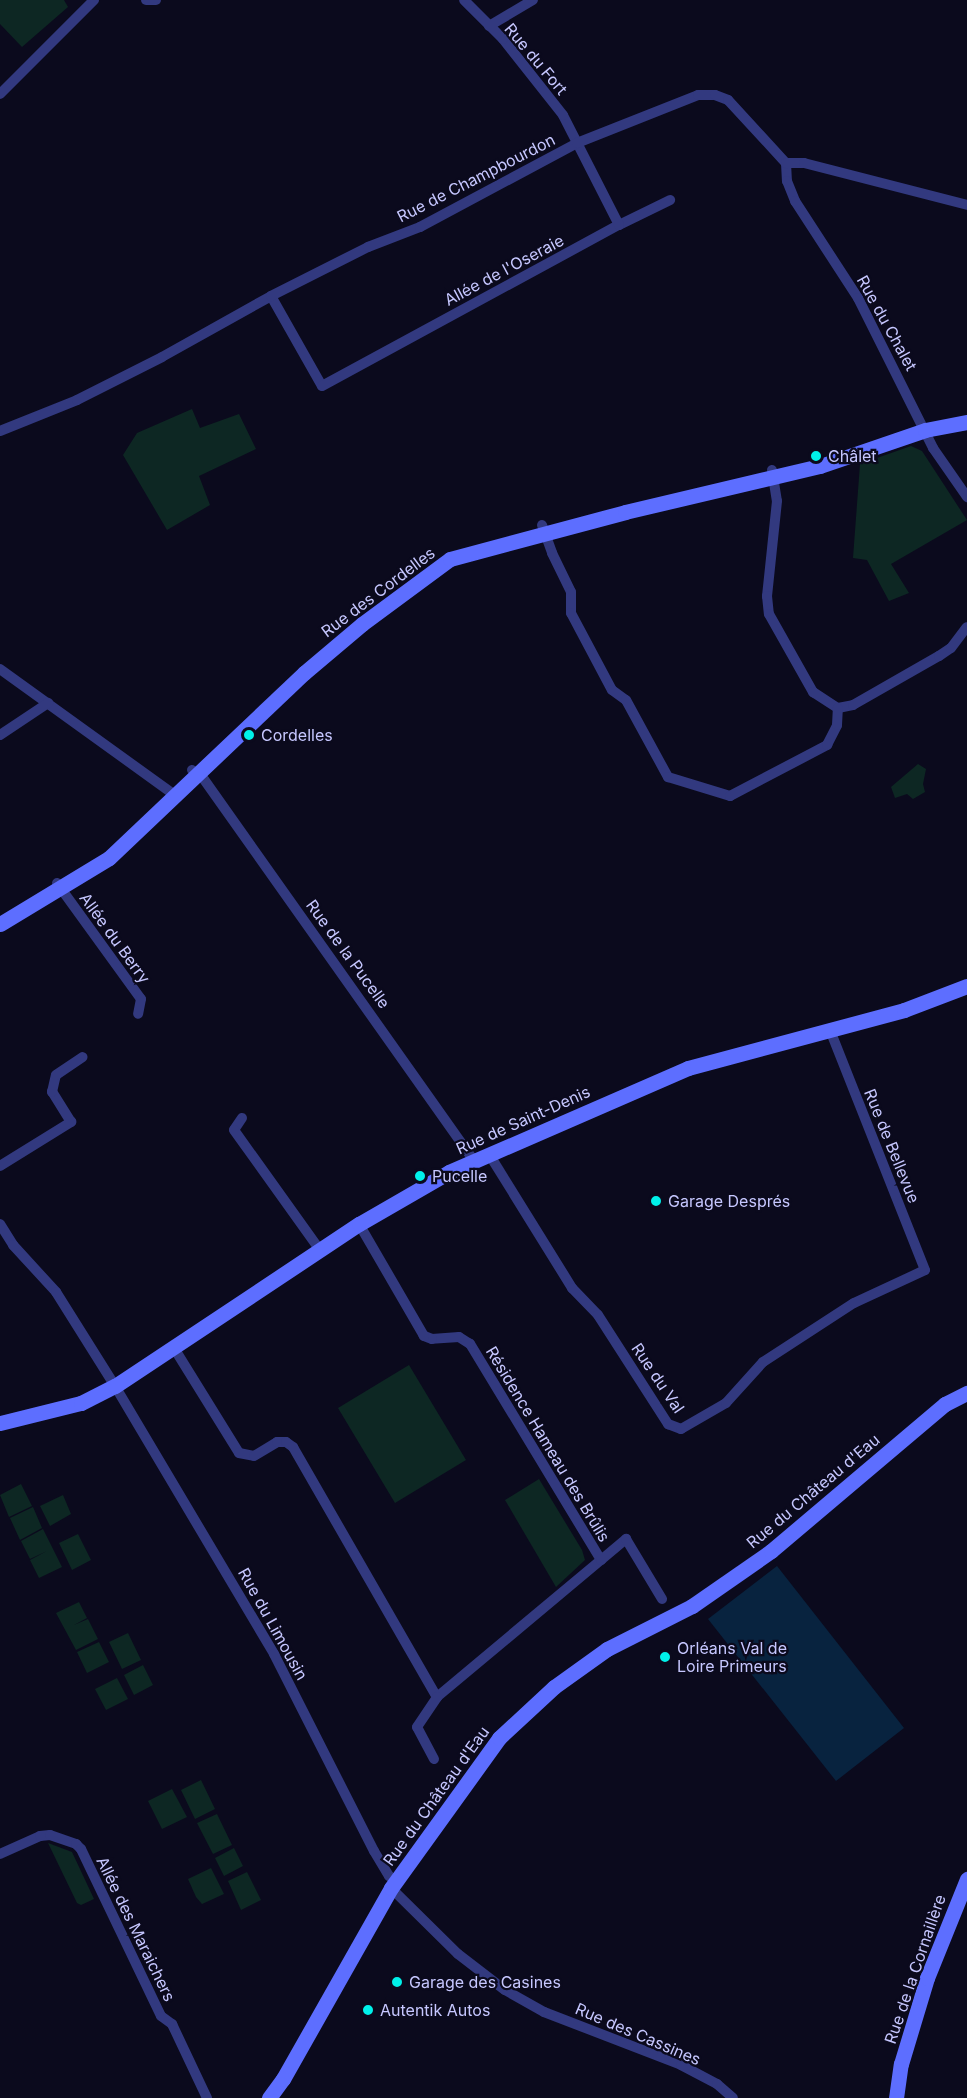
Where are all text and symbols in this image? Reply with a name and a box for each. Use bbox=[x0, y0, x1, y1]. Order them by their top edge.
street label: Rue du Fort bbox=[501, 19, 571, 99]
street label: Rue de Champbourdon bbox=[394, 130, 558, 226]
street label: Allée de l'Oseraie bbox=[441, 230, 567, 310]
street label: Rue du Chalet bbox=[853, 272, 921, 374]
place label: Châlet bbox=[828, 446, 877, 466]
marker: Châlet bbox=[809, 449, 823, 463]
street label: Rue des Cordelles bbox=[317, 543, 439, 641]
place label: Cordelles bbox=[261, 725, 333, 745]
marker: Cordelles bbox=[242, 728, 256, 742]
street label: Allée du Berry bbox=[76, 889, 154, 987]
street label: Rue de la Pucelle bbox=[302, 896, 394, 1012]
street label: Rue de Saint-Denis bbox=[453, 1082, 593, 1158]
street label: Rue de Bellevue bbox=[860, 1086, 924, 1206]
place label: Pucelle bbox=[432, 1166, 487, 1186]
marker: Pucelle bbox=[413, 1169, 427, 1183]
place label: Garage Després bbox=[668, 1191, 790, 1211]
marker: Garage Després bbox=[649, 1194, 663, 1208]
street label: Rue du Val bbox=[628, 1339, 688, 1417]
street label: Résidence Hameau des Brûlis bbox=[482, 1343, 614, 1545]
street label: Rue du Château d'Eau bbox=[743, 1430, 883, 1552]
street label: Rue du Limousin bbox=[234, 1565, 312, 1683]
place label: Orléans Val de Loire Primeurs bbox=[677, 1638, 787, 1676]
marker: Orléans Val de Loire Primeurs bbox=[658, 1650, 672, 1664]
street label: Rue du Château d'Eau bbox=[379, 1723, 493, 1869]
street label: Allée des Maraichers bbox=[93, 1853, 179, 2005]
street label: Rue de la Cornaillère bbox=[880, 1892, 950, 2046]
place label: Garage des Casines bbox=[409, 1972, 561, 1992]
marker: Garage des Casines bbox=[390, 1975, 404, 1989]
street label: Rue des Cassines bbox=[572, 1999, 704, 2069]
place label: Autentik Autos bbox=[380, 2000, 490, 2020]
marker: Autentik Autos bbox=[361, 2003, 375, 2017]

